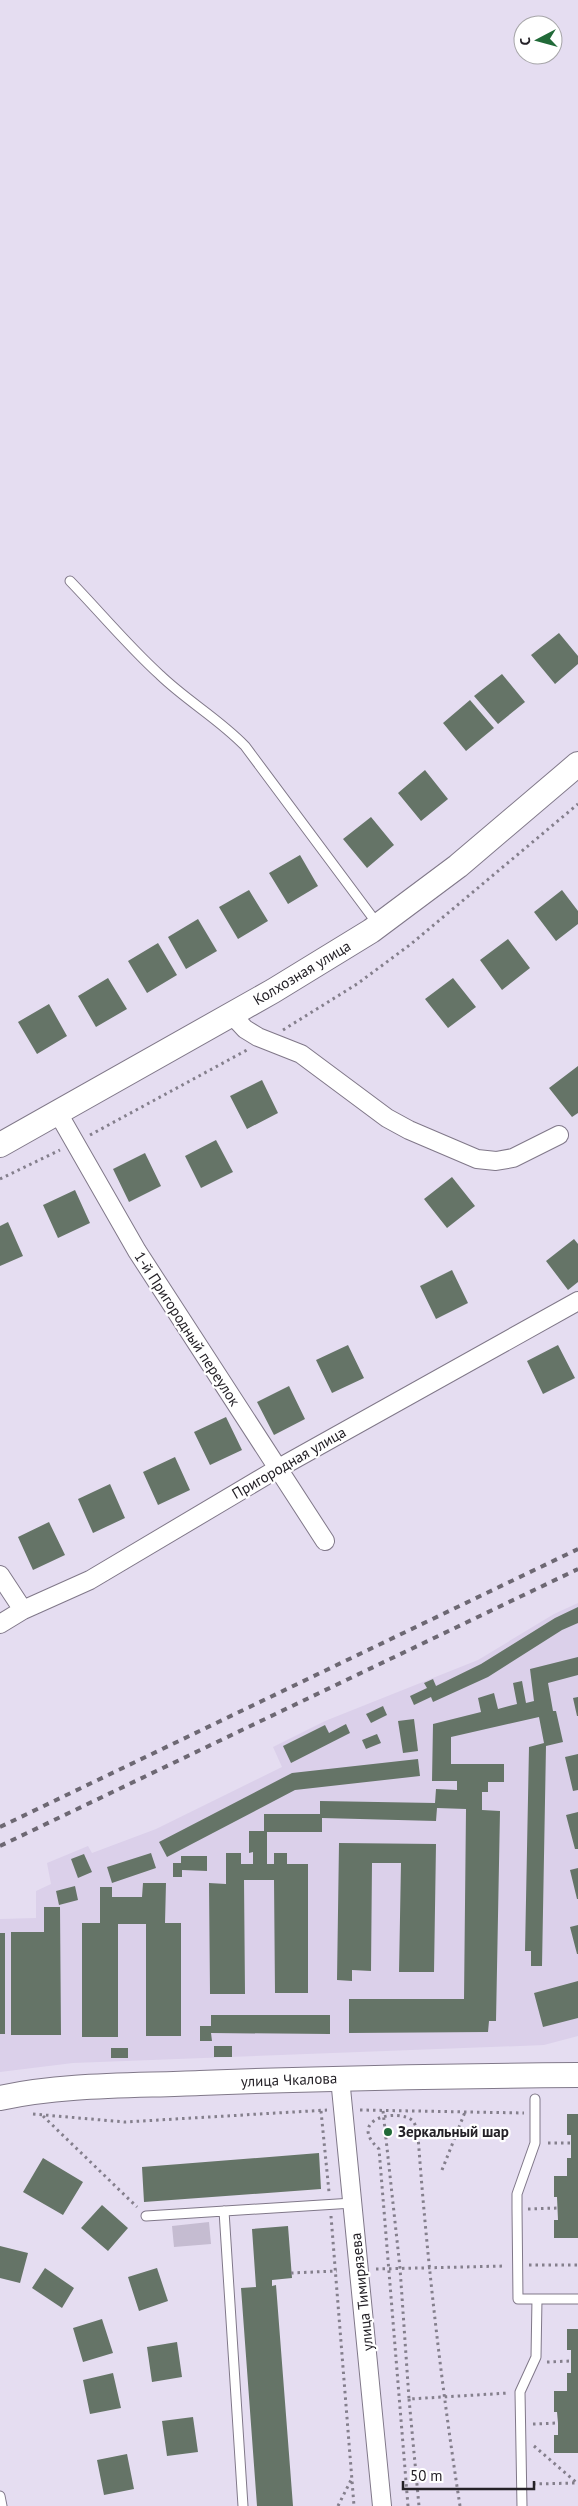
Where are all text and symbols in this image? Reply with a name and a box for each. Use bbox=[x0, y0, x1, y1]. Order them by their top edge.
north arrow bbox=[513, 15, 563, 65]
text: С bbox=[516, 36, 534, 46]
street label: Колхозная улица bbox=[249, 936, 354, 1009]
street label: 1-й Пригородный переулок bbox=[130, 1248, 245, 1410]
street label: Пригородная улица bbox=[228, 1422, 349, 1503]
street label: улица Чкалова bbox=[240, 2068, 337, 2091]
place label: Зеркальный шар bbox=[398, 2122, 509, 2141]
marker: Зеркальный шар bbox=[382, 2126, 394, 2138]
street label: улица Тимирязева bbox=[346, 2232, 377, 2352]
scale bar bbox=[403, 2458, 534, 2490]
text: 50 m bbox=[410, 2466, 443, 2485]

